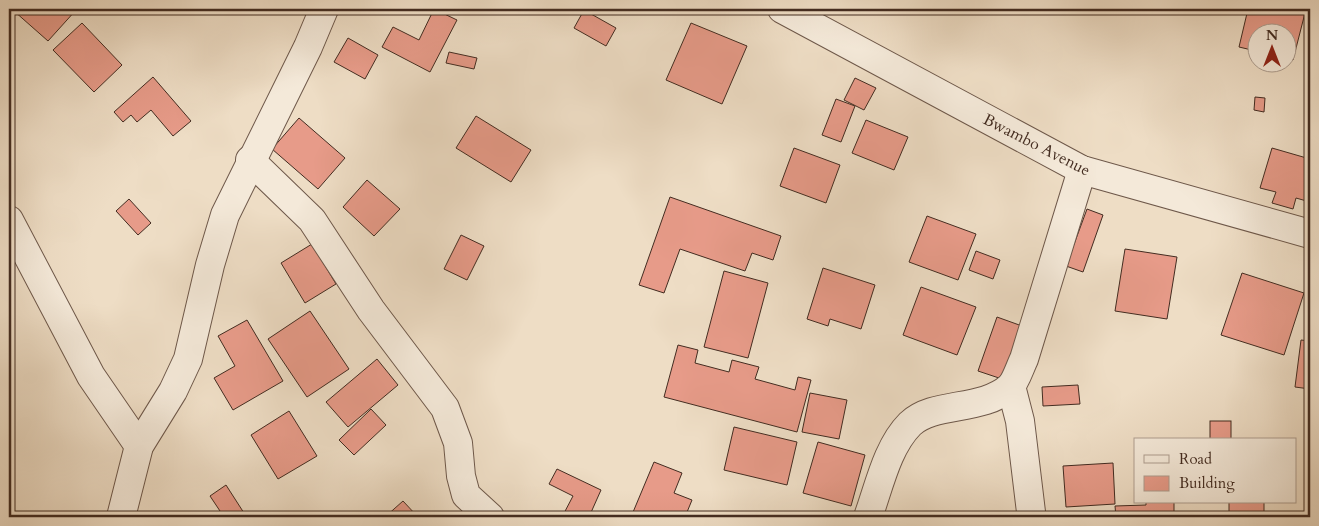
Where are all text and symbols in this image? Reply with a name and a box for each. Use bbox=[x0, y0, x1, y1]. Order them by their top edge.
north arrow bbox=[1246, 22, 1296, 72]
text: N bbox=[1266, 26, 1278, 45]
street label: Bwambo Avenue bbox=[979, 108, 1094, 181]
legend bbox=[1134, 438, 1296, 504]
text: Road bbox=[1179, 449, 1212, 469]
text: Building bbox=[1179, 473, 1235, 493]

